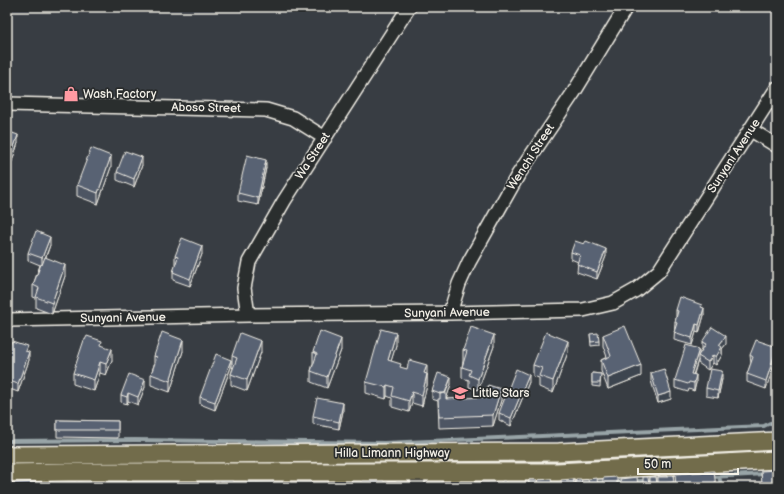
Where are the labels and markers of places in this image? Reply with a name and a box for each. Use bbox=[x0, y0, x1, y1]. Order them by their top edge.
shop icon: Wash Factory bbox=[62, 85, 80, 103]
place label: Wash Factory bbox=[83, 87, 157, 102]
school or university icon: Little Stars bbox=[451, 384, 469, 402]
place label: Little Stars bbox=[472, 386, 529, 401]

